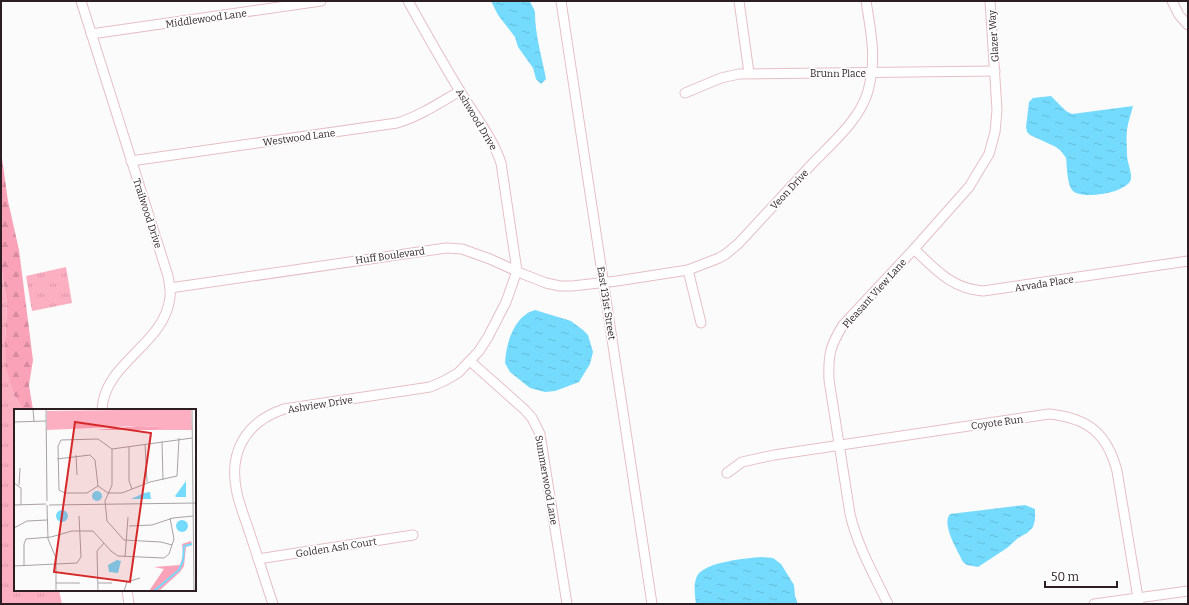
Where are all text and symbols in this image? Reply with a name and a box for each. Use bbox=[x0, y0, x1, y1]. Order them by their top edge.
street label: Middlewood Lane bbox=[165, 7, 247, 31]
street label: Glazer Way bbox=[986, 9, 1002, 62]
street label: Brunn Place bbox=[810, 68, 866, 80]
street label: Ashwood Drive bbox=[453, 87, 499, 152]
street label: Westwood Lane bbox=[262, 127, 336, 149]
street label: Veon Drive bbox=[768, 167, 811, 212]
street label: Trailwood Drive bbox=[130, 177, 164, 250]
street label: Huff Boulevard bbox=[355, 245, 426, 267]
street label: Pleasant View Lane bbox=[840, 256, 909, 331]
street label: East 131st Street bbox=[594, 265, 618, 341]
street label: Arvada Place bbox=[1014, 273, 1075, 295]
street label: Ashview Drive bbox=[287, 394, 354, 416]
inset map bbox=[14, 409, 196, 591]
street label: Coyote Run bbox=[970, 413, 1025, 433]
street label: Summerwood Lane bbox=[532, 434, 560, 526]
street label: Golden Ash Court bbox=[295, 536, 378, 560]
scale bar bbox=[1045, 563, 1117, 589]
text: 50 m bbox=[1051, 570, 1080, 584]

